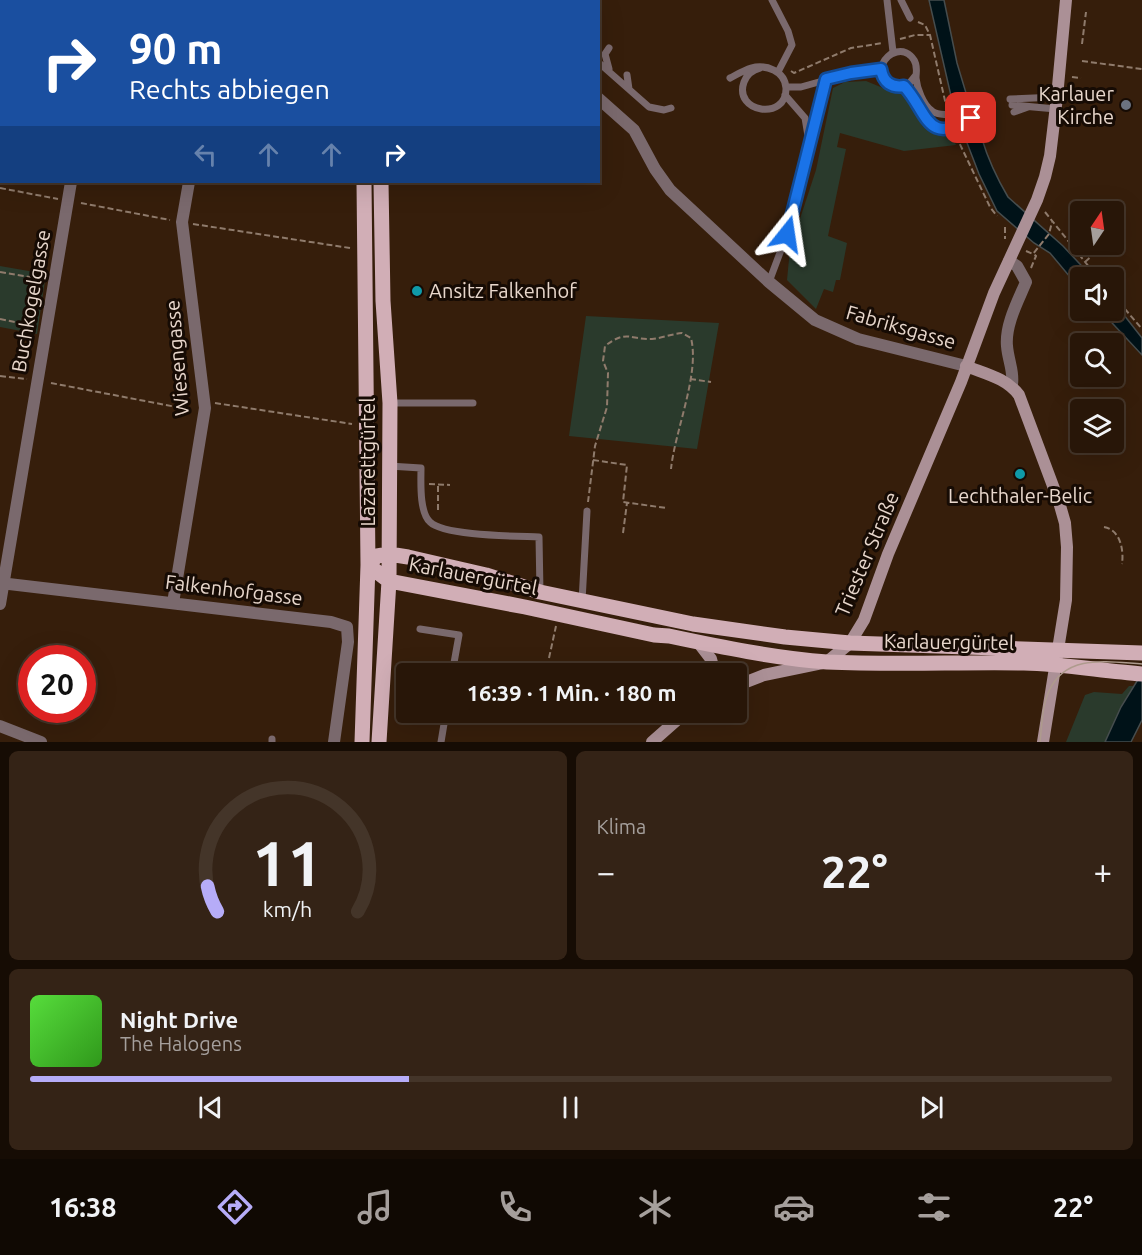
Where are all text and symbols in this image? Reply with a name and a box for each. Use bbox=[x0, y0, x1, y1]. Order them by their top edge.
icon: right bbox=[30, 24, 108, 102]
text: 90 m bbox=[129, 25, 223, 72]
text: Rechts abbiegen bbox=[129, 74, 330, 104]
place label: Karlauer Kirche bbox=[1038, 82, 1114, 128]
pin bbox=[945, 92, 996, 143]
marker: Karlauer Kirche bbox=[1119, 98, 1133, 112]
icon: arrive bbox=[954, 101, 987, 134]
icon: left bbox=[189, 138, 222, 171]
icon: ahead bbox=[252, 138, 285, 171]
icon: ahead bbox=[315, 138, 348, 171]
icon: right bbox=[378, 138, 411, 171]
north arrow bbox=[1070, 201, 1124, 255]
map controls bbox=[1070, 201, 1124, 453]
position arrow bbox=[755, 202, 819, 266]
street label: Buchkogelgasse bbox=[7, 228, 54, 374]
button: sound bbox=[1070, 267, 1124, 321]
place label: Ansitz Falkenhof bbox=[429, 279, 577, 302]
marker: Ansitz Falkenhof bbox=[410, 284, 424, 298]
street label: Wiesengasse bbox=[160, 299, 193, 417]
street label: Fabriksgasse bbox=[844, 300, 959, 353]
button: search bbox=[1070, 333, 1124, 387]
street label: Lazarettgürtel bbox=[356, 398, 379, 526]
button: layers bbox=[1070, 399, 1124, 453]
marker: Lechthaler-Belic bbox=[1013, 467, 1027, 481]
place label: Lechthaler-Belic bbox=[948, 484, 1092, 507]
street label: Triester Straße bbox=[830, 488, 903, 619]
street label: Karlauergürtel bbox=[407, 552, 539, 599]
street label: Falkenhofgasse bbox=[164, 570, 304, 609]
street label: Karlauergürtel bbox=[884, 629, 1014, 654]
speed limit sign: 20 bbox=[18, 645, 96, 723]
text: 16:39 · 1 Min. · 180 m bbox=[467, 680, 676, 705]
text: Klima bbox=[597, 815, 646, 838]
text: 11 bbox=[253, 828, 323, 898]
text: 22° bbox=[821, 846, 888, 897]
text: − bbox=[597, 853, 615, 890]
text: + bbox=[1093, 853, 1112, 890]
text: km/h bbox=[263, 898, 312, 922]
text: Night Drive bbox=[120, 1007, 238, 1032]
text: The Halogens bbox=[120, 1032, 242, 1055]
icon: previous bbox=[194, 1091, 227, 1124]
icon: pause bbox=[554, 1091, 587, 1124]
icon: next bbox=[915, 1091, 948, 1124]
icon: directions bbox=[214, 1186, 256, 1228]
icon: music bbox=[354, 1186, 396, 1228]
icon: phone bbox=[494, 1186, 536, 1228]
icon: climate bbox=[634, 1186, 676, 1228]
icon: car bbox=[773, 1186, 815, 1228]
icon: filters bbox=[913, 1186, 955, 1228]
text: 16:38 bbox=[49, 1192, 116, 1222]
text: 22° bbox=[1053, 1192, 1093, 1222]

